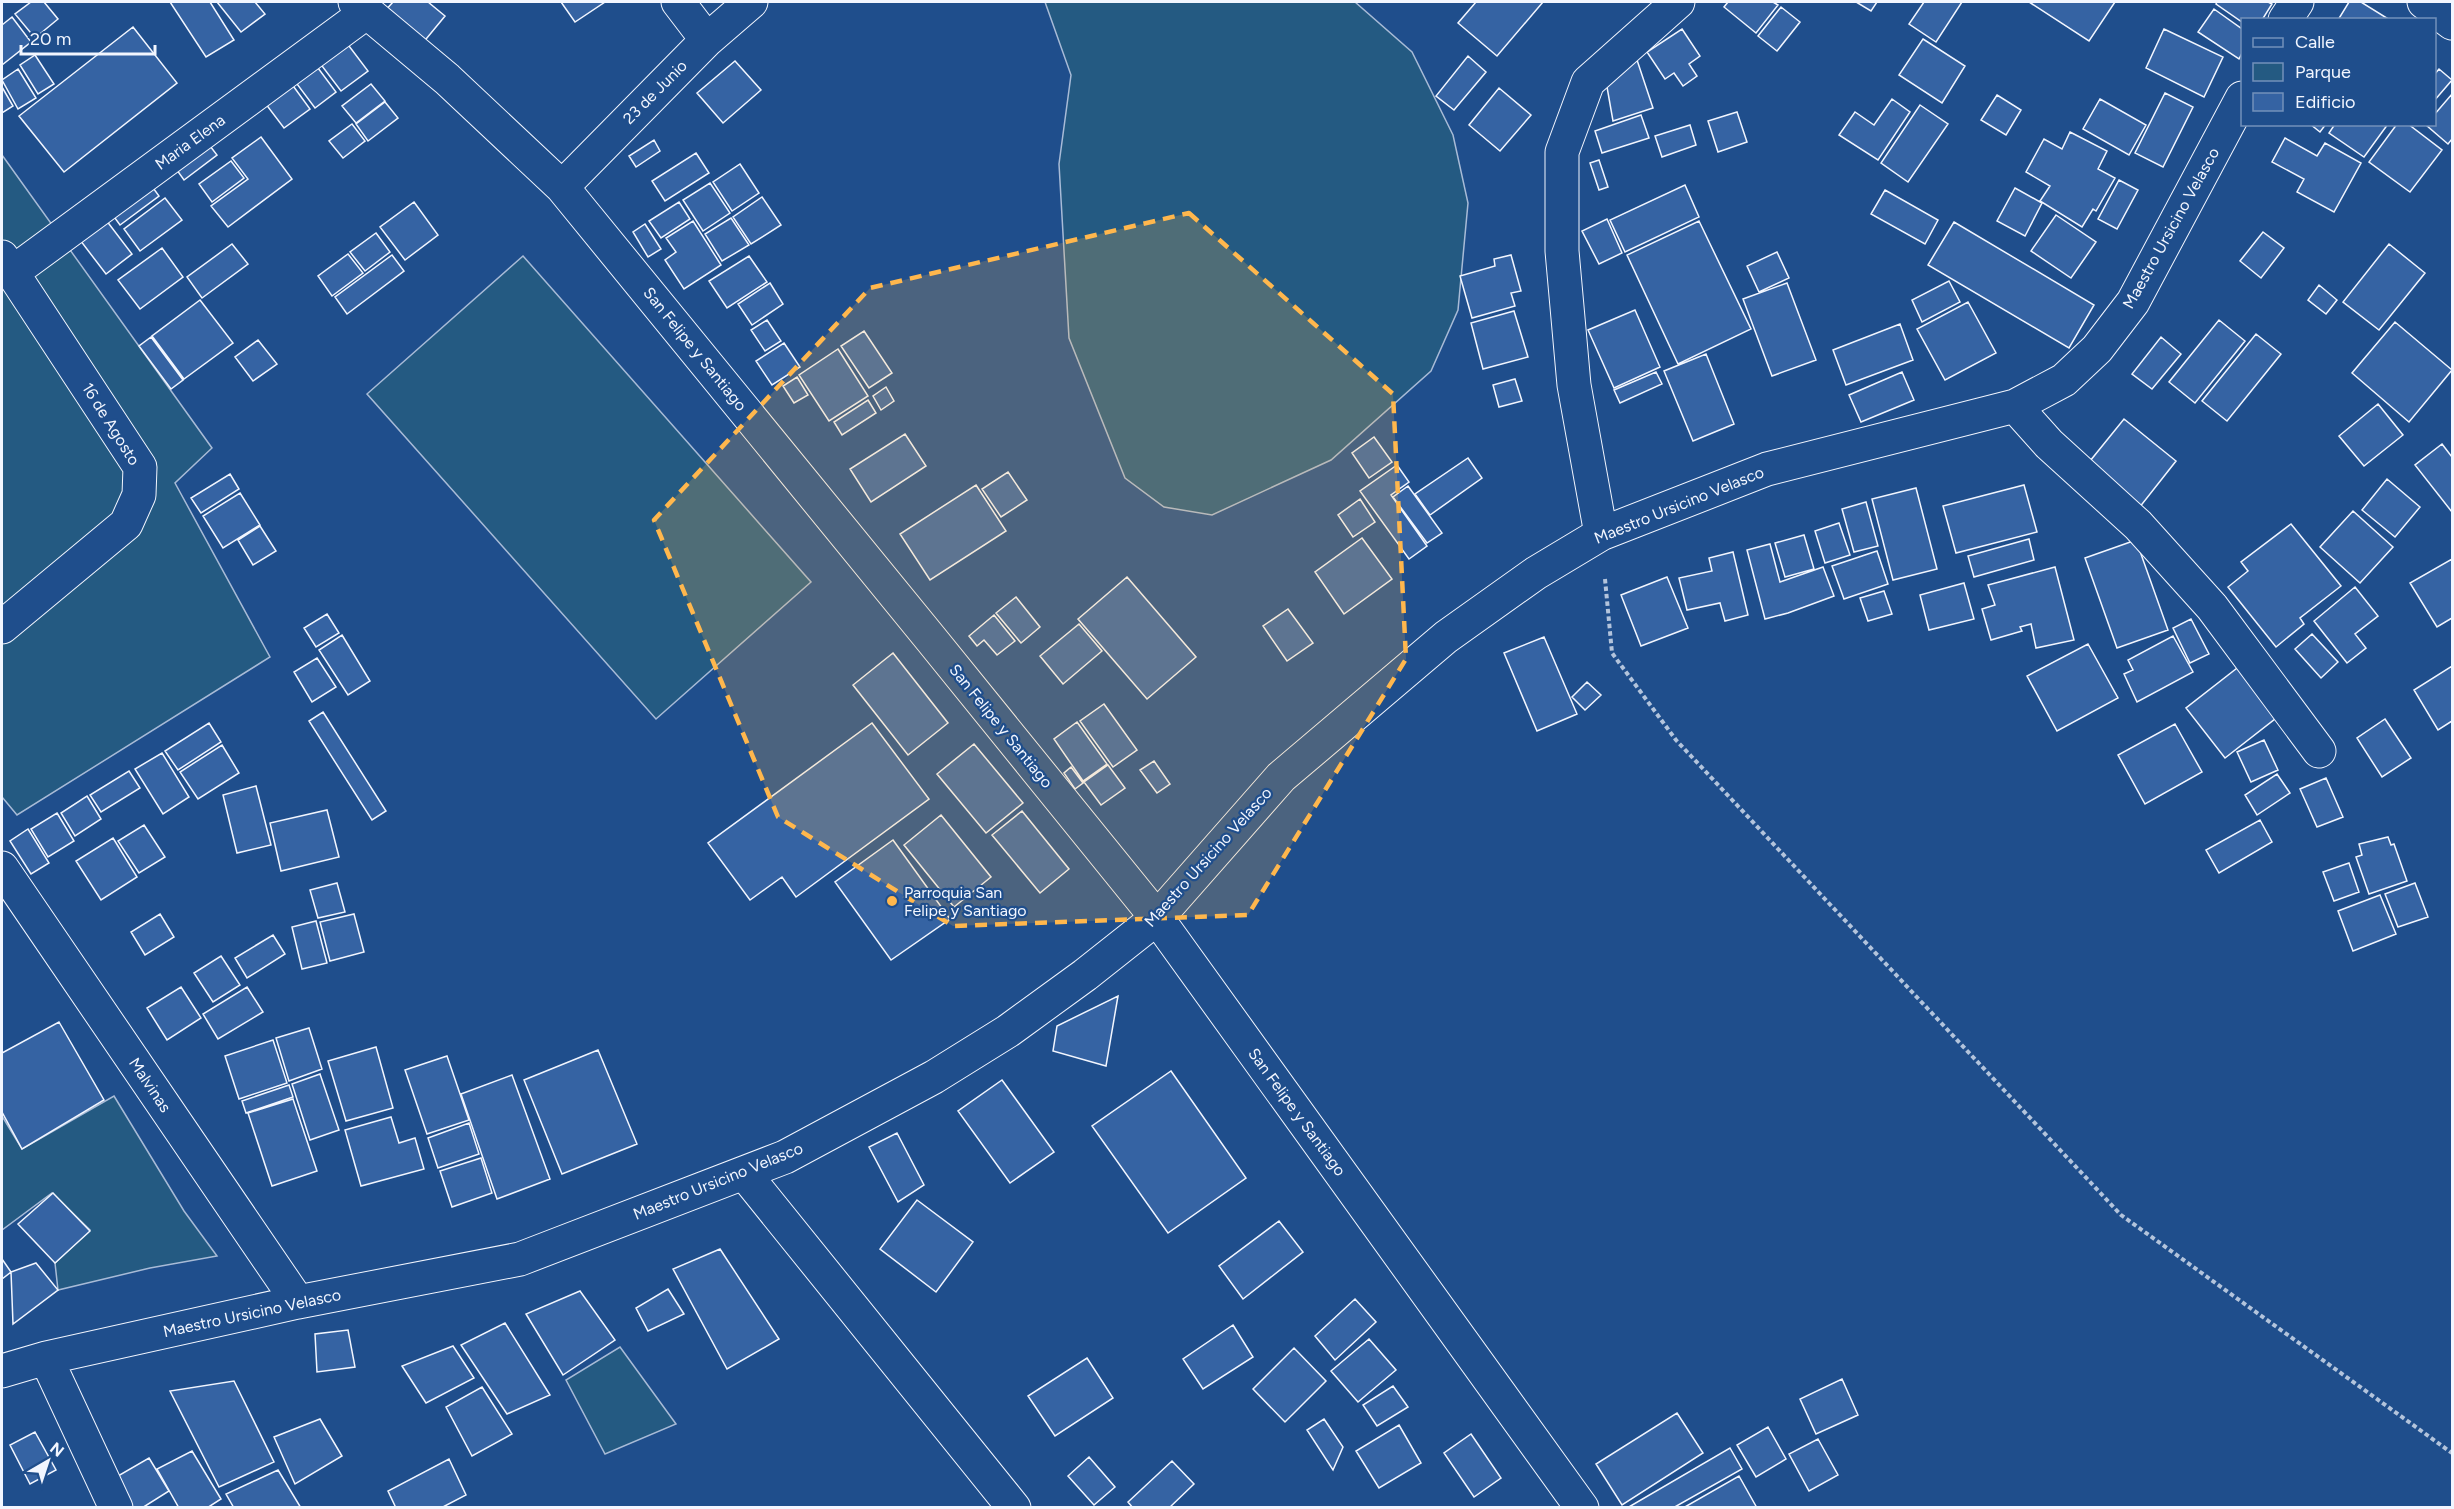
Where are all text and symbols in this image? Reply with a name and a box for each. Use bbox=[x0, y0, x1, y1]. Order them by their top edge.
scale bar bbox=[21, 18, 154, 56]
legend bbox=[2241, 18, 2436, 126]
text: 20 m bbox=[30, 28, 71, 50]
text: Calle bbox=[2295, 31, 2335, 53]
street label: 23 de Junio bbox=[619, 56, 691, 128]
text: Parque bbox=[2295, 61, 2351, 83]
text: Edificio bbox=[2295, 91, 2356, 113]
street label: Maria Elena bbox=[151, 110, 229, 174]
street label: Maestro Ursicino Velasco bbox=[2119, 144, 2223, 312]
street label: San Felipe y Santiago bbox=[639, 283, 751, 415]
street label: 16 de Agosto bbox=[78, 379, 144, 469]
street label: Maestro Ursicino Velasco bbox=[1591, 462, 1767, 548]
street label: San Felipe y Santiago bbox=[945, 660, 1057, 792]
street label: Maestro Ursicino Velasco bbox=[1140, 783, 1276, 931]
place label: Parroquia San Felipe y Santiago bbox=[904, 883, 1027, 920]
marker: Parroquia San Felipe y Santiago bbox=[885, 894, 899, 908]
street label: San Felipe y Santiago bbox=[1244, 1044, 1350, 1180]
street label: Malvinas bbox=[125, 1054, 175, 1116]
street label: Maestro Ursicino Velasco bbox=[630, 1138, 806, 1224]
street label: Maestro Ursicino Velasco bbox=[161, 1285, 343, 1341]
north arrow bbox=[18, 1431, 78, 1491]
text: N bbox=[46, 1438, 68, 1461]

